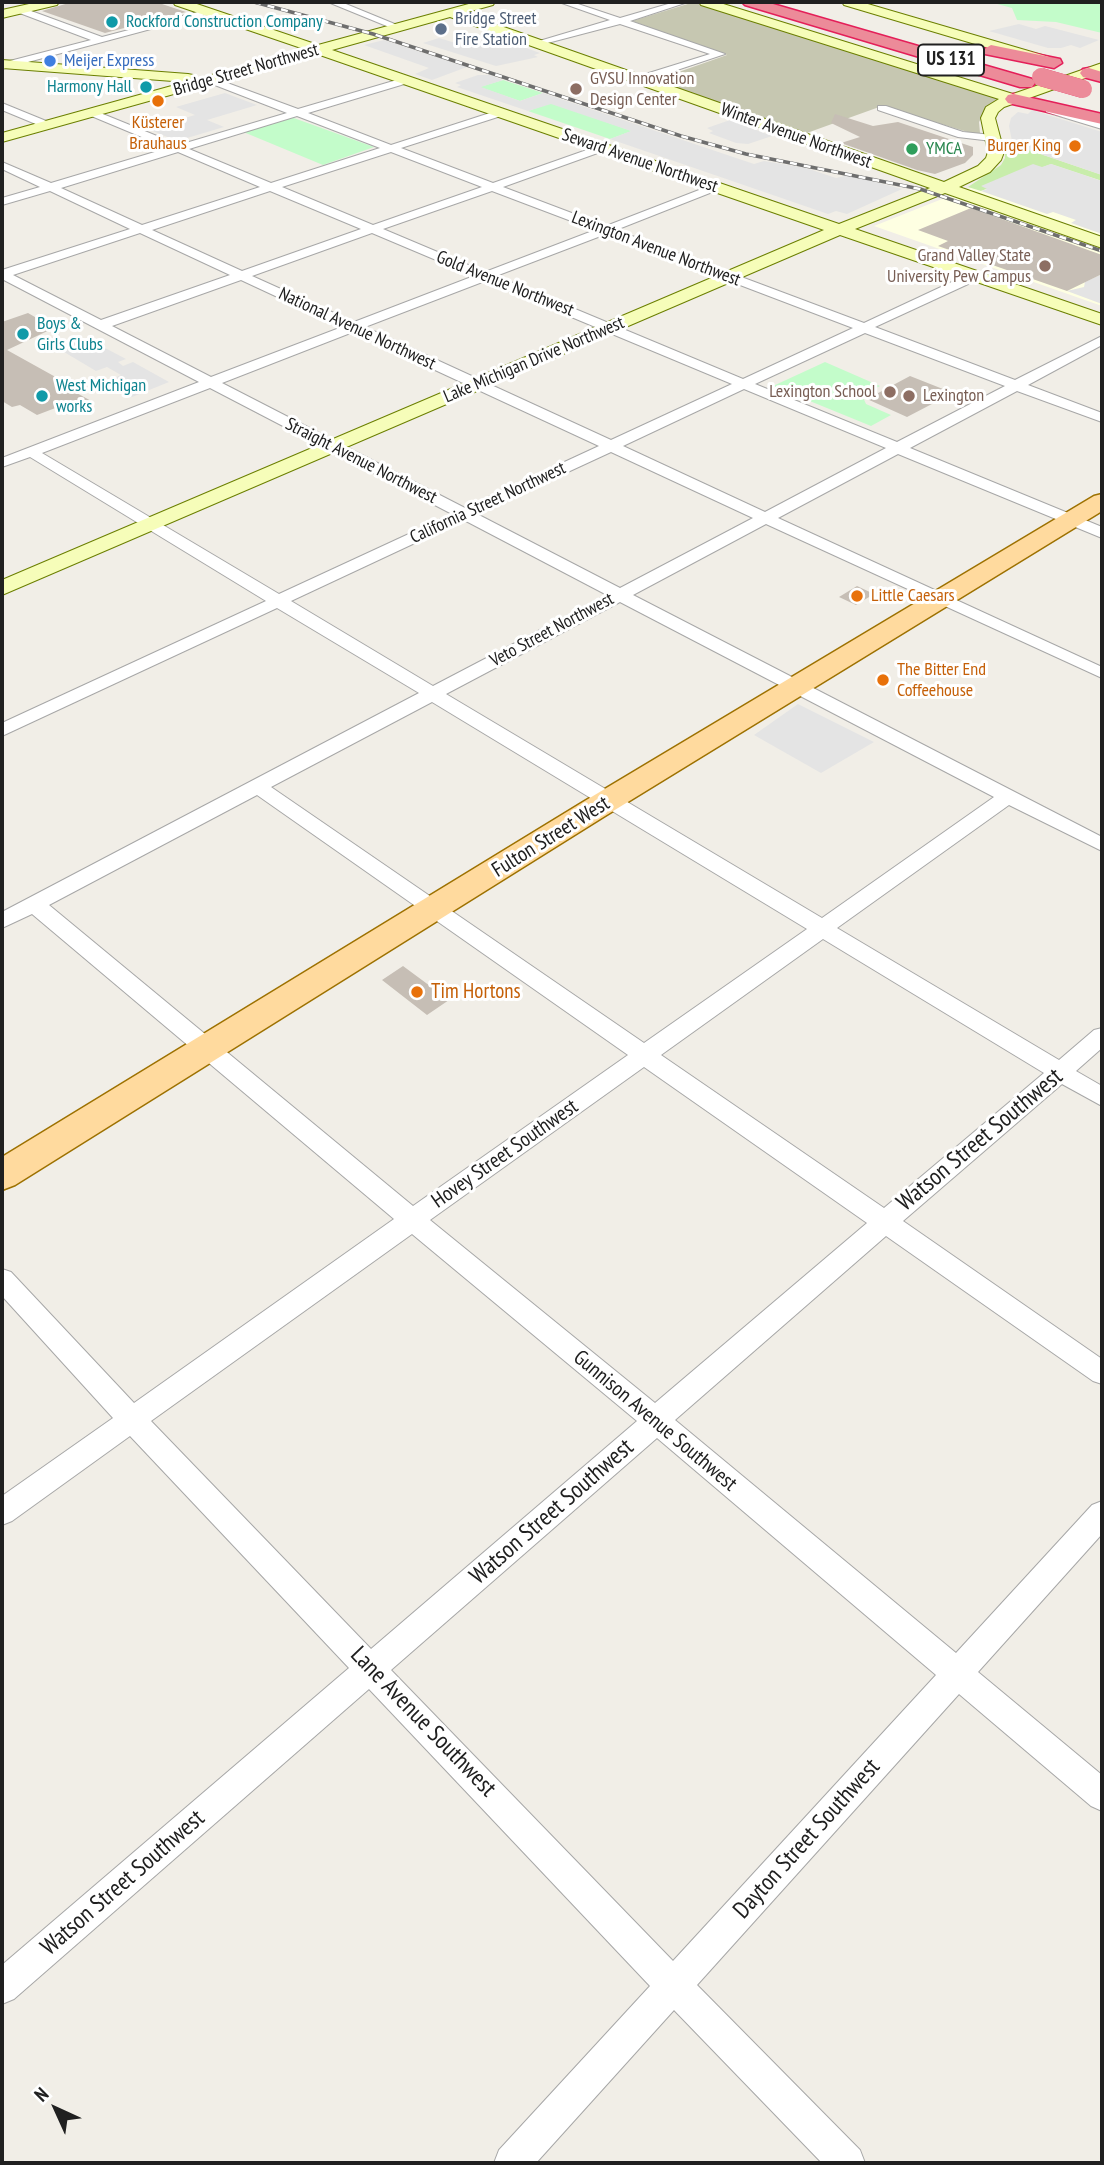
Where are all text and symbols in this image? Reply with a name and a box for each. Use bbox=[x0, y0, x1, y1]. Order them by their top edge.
place label: Bridge Street Fire Station bbox=[455, 8, 536, 50]
place label: Rockford Construction Company bbox=[126, 11, 323, 33]
marker: Rockford Construction Company bbox=[104, 14, 120, 30]
marker: Bridge Street Fire Station bbox=[433, 21, 449, 37]
street label: Bridge Street Northwest bbox=[171, 39, 321, 101]
road number: US 131 bbox=[918, 44, 984, 76]
place label: Meijer Express bbox=[64, 50, 154, 72]
marker: Meijer Express bbox=[42, 53, 58, 69]
place label: GVSU Innovation Design Center bbox=[590, 68, 694, 110]
place label: Harmony Hall bbox=[47, 76, 132, 98]
marker: Harmony Hall bbox=[138, 79, 154, 95]
marker: GVSU Innovation Design Center bbox=[568, 81, 584, 97]
marker: Küsterer Brauhaus bbox=[150, 93, 166, 109]
street label: Winter Avenue Northwest bbox=[718, 99, 874, 173]
place label: Küsterer Brauhaus bbox=[129, 112, 187, 154]
street label: Seward Avenue Northwest bbox=[559, 124, 721, 198]
place label: Burger King bbox=[987, 135, 1061, 157]
place label: YMCA bbox=[926, 138, 962, 160]
marker: Burger King bbox=[1067, 138, 1083, 154]
marker: YMCA bbox=[904, 141, 920, 157]
street label: Lexington Avenue Northwest bbox=[569, 207, 743, 291]
place label: Grand Valley State University Pew Campus bbox=[887, 245, 1031, 288]
street label: Gold Avenue Northwest bbox=[433, 247, 577, 321]
marker: Grand Valley State University Pew Campus bbox=[1037, 258, 1053, 274]
street label: National Avenue Northwest bbox=[275, 283, 439, 375]
street label: Lake Michigan Drive Northwest bbox=[441, 312, 627, 408]
place label: Boys & Girls Clubs bbox=[37, 313, 103, 356]
marker: Boys & Girls Clubs bbox=[15, 326, 31, 342]
place label: West Michigan works bbox=[56, 375, 146, 418]
place label: Lexington School bbox=[769, 381, 876, 403]
marker: Lexington School bbox=[882, 384, 898, 400]
place label: Lexington bbox=[923, 385, 984, 407]
marker: West Michigan works bbox=[34, 388, 50, 404]
marker: Lexington bbox=[901, 388, 917, 404]
street label: Straight Avenue Northwest bbox=[282, 413, 440, 509]
street label: California Street Northwest bbox=[407, 457, 569, 549]
place label: Little Caesars bbox=[871, 585, 955, 607]
street label: Veto Street Northwest bbox=[486, 588, 618, 672]
marker: Little Caesars bbox=[849, 588, 865, 604]
place label: The Bitter End Coffeehouse bbox=[897, 659, 986, 702]
marker: The Bitter End Coffeehouse bbox=[875, 672, 891, 688]
street label: Fulton Street West bbox=[488, 791, 614, 883]
place label: Tim Hortons bbox=[431, 979, 521, 1005]
marker: Tim Hortons bbox=[409, 984, 425, 1000]
street label: Watson Street Southwest bbox=[891, 1062, 1069, 1218]
street label: Hovey Street Southwest bbox=[427, 1094, 583, 1214]
street label: Gunnison Avenue Southwest bbox=[568, 1345, 742, 1497]
street label: Watson Street Southwest bbox=[464, 1433, 640, 1591]
street label: Lane Avenue Southwest bbox=[344, 1641, 502, 1803]
street label: Dayton Street Southwest bbox=[728, 1753, 886, 1925]
street label: Watson Street Southwest bbox=[35, 1804, 211, 1962]
north arrow bbox=[21, 2074, 91, 2144]
text: N bbox=[29, 2082, 53, 2106]

